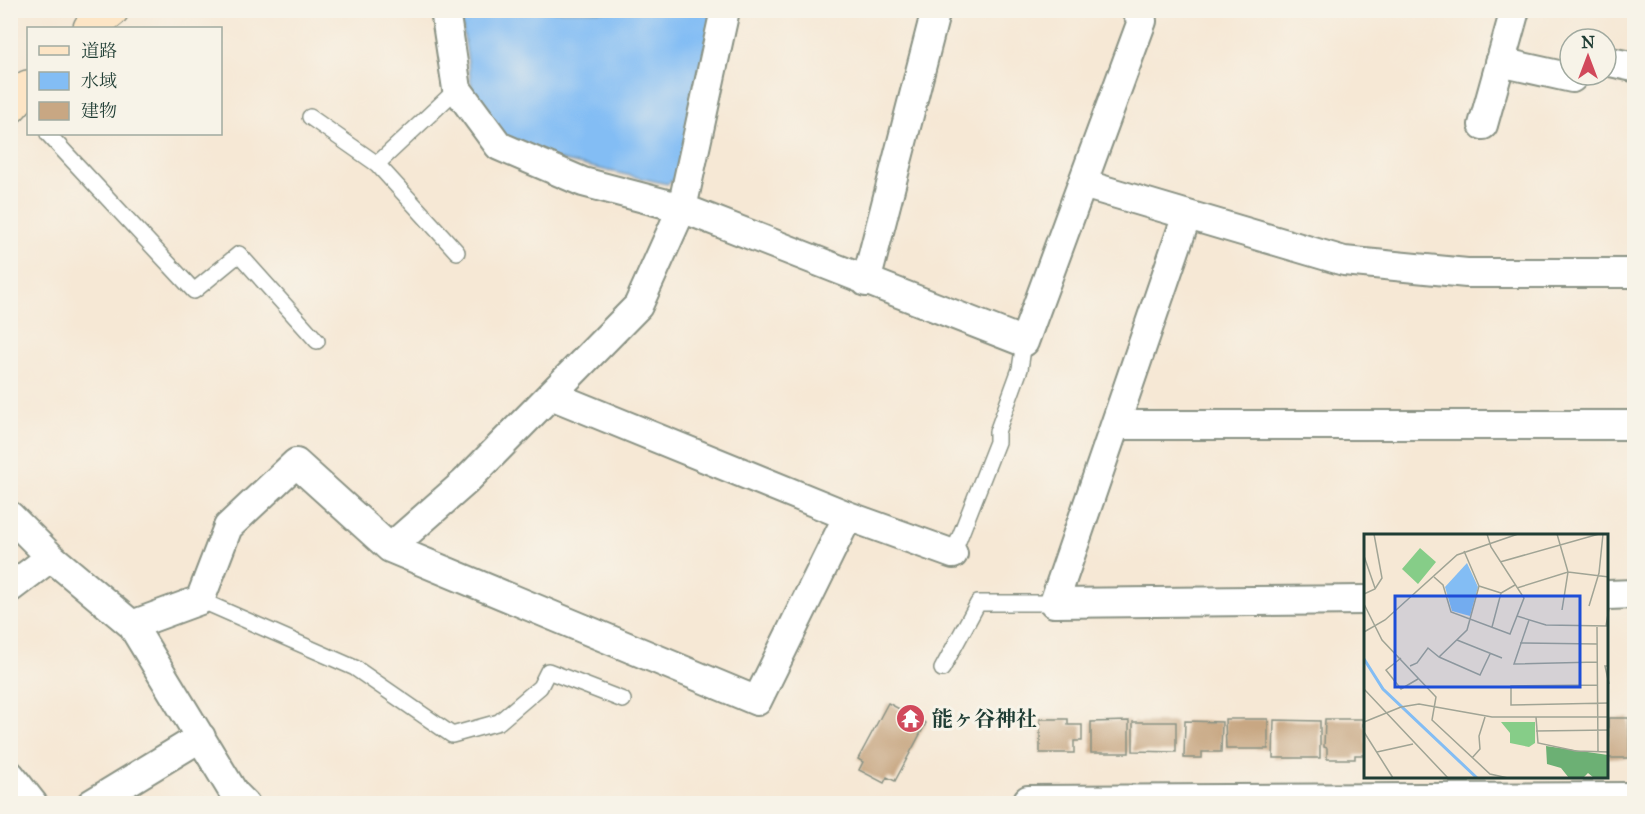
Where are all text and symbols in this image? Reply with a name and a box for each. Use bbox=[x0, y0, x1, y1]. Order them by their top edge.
legend bbox=[27, 27, 222, 135]
north arrow bbox=[1558, 27, 1618, 87]
text: N bbox=[1581, 33, 1595, 52]
text: 道路 bbox=[81, 40, 117, 62]
text: 水域 bbox=[81, 70, 117, 92]
text: 建物 bbox=[81, 100, 117, 122]
inset map bbox=[1364, 534, 1609, 778]
temple icon: 能ヶ谷神社 bbox=[895, 703, 927, 735]
place label: 能ヶ谷神社 bbox=[932, 706, 1037, 732]

